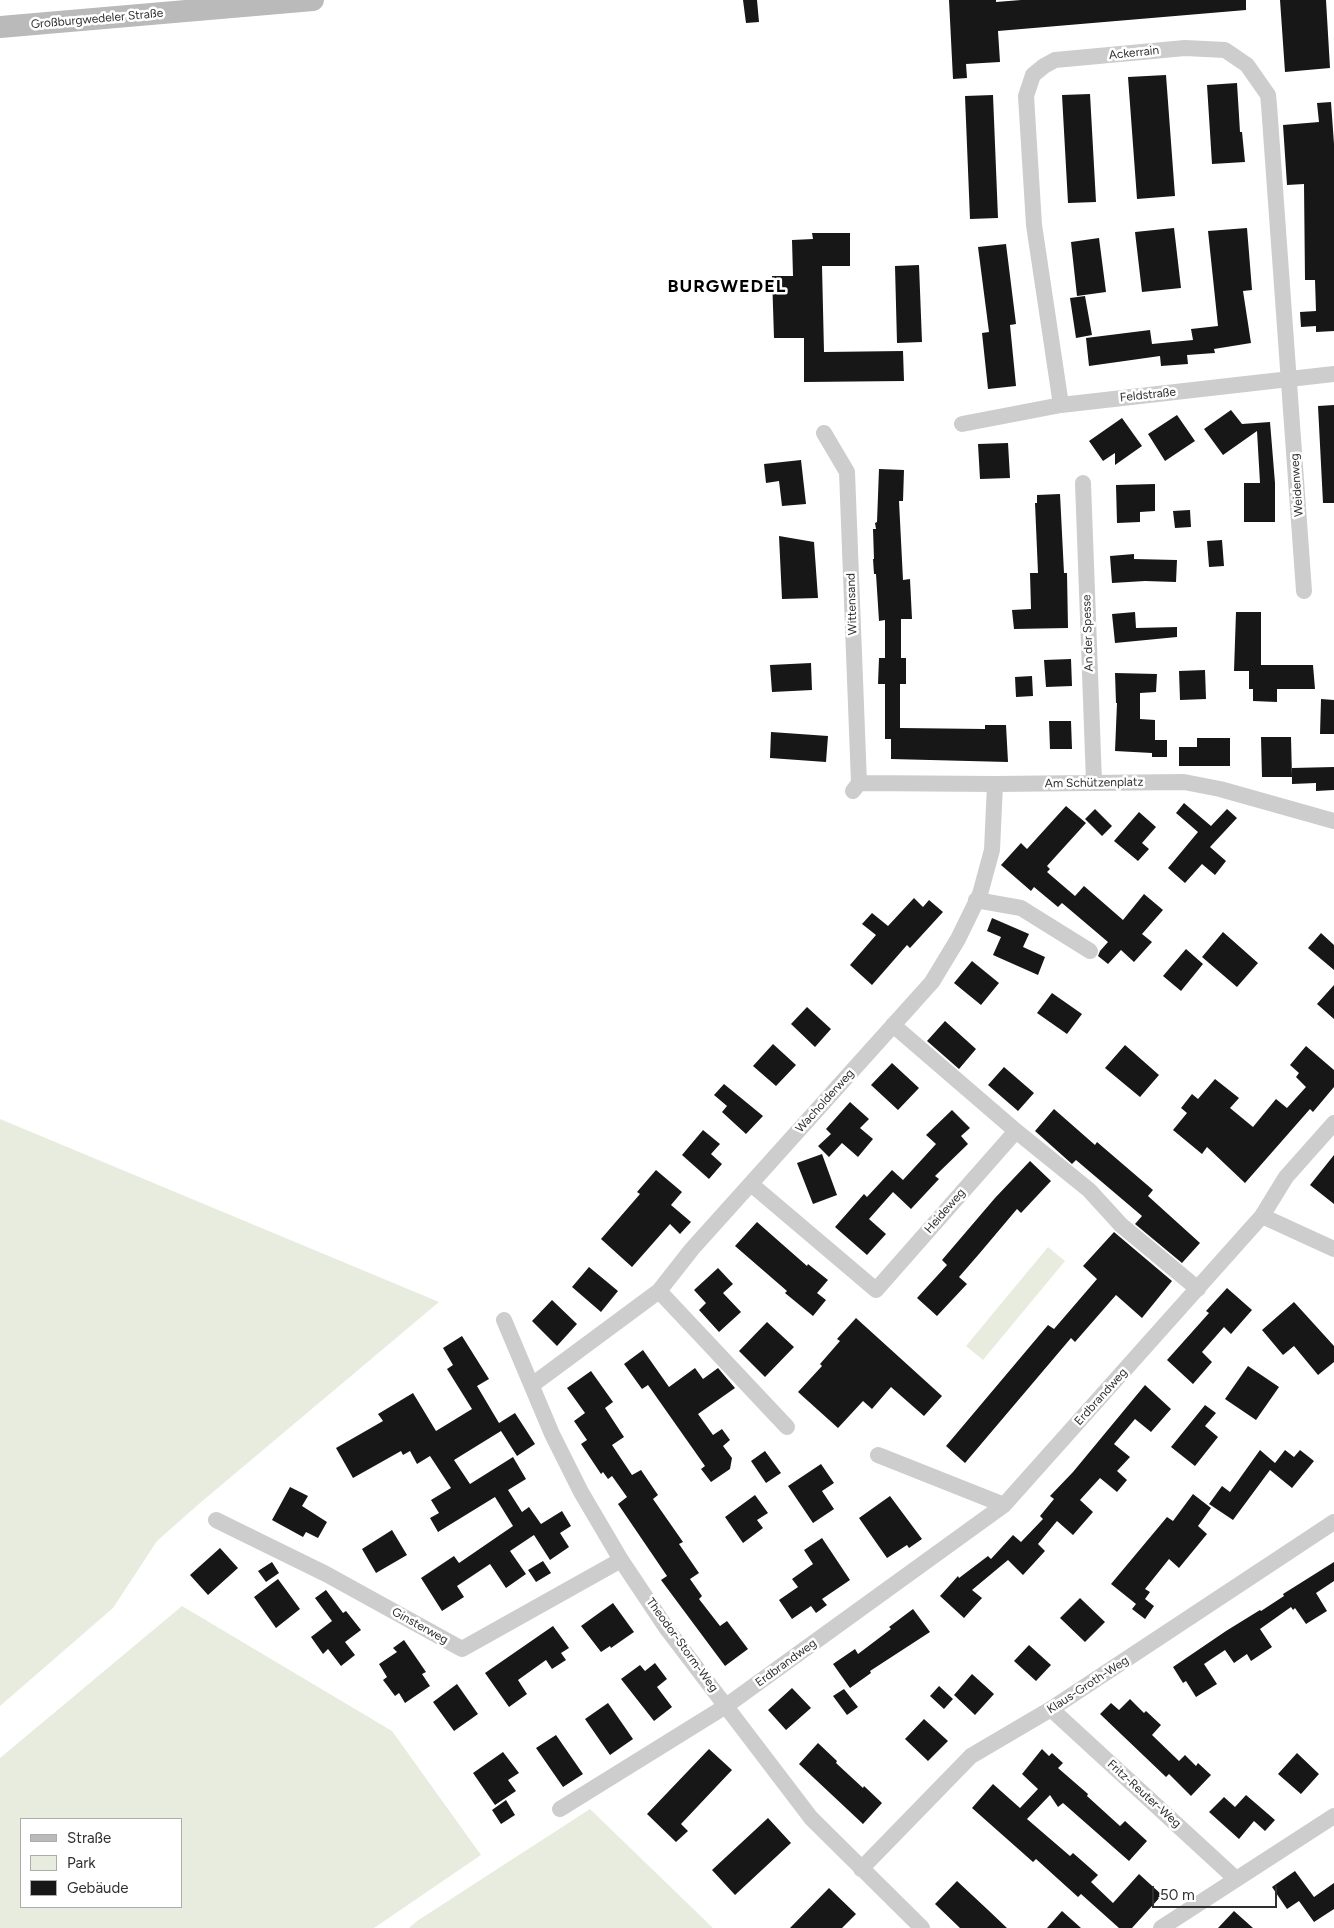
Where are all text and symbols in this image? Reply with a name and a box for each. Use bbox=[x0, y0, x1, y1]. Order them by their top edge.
street label: Großburgwedeler Straße bbox=[30, 6, 164, 32]
street label: Ackerrain bbox=[1108, 43, 1160, 63]
district label: BURGWEDEL bbox=[666, 276, 788, 298]
street label: Feldstraße bbox=[1119, 385, 1177, 405]
street label: Weidenweg bbox=[1288, 453, 1306, 517]
street label: Wittensand bbox=[844, 573, 860, 635]
street label: An der Spesse bbox=[1079, 594, 1097, 672]
street label: Am Schützenplatz bbox=[1045, 775, 1143, 791]
street label: Wacholderweg bbox=[793, 1066, 857, 1136]
street label: Heideweg bbox=[922, 1186, 968, 1236]
street label: Erdbrandweg bbox=[1072, 1365, 1130, 1429]
street label: Theodor-Storm-Weg bbox=[643, 1595, 721, 1695]
street label: Ginsterweg bbox=[389, 1605, 451, 1647]
street label: Erdbrandweg bbox=[753, 1636, 819, 1690]
street label: Klaus-Groth-Weg bbox=[1045, 1653, 1131, 1717]
street label: Fritz-Reuter-Weg bbox=[1104, 1757, 1184, 1831]
legend bbox=[20, 1818, 182, 1908]
text: Straße bbox=[67, 1829, 111, 1847]
text: Park bbox=[67, 1854, 96, 1872]
scale bar bbox=[1154, 1876, 1279, 1908]
text: Gebäude bbox=[67, 1879, 128, 1897]
text: 50 m bbox=[1160, 1886, 1195, 1904]

